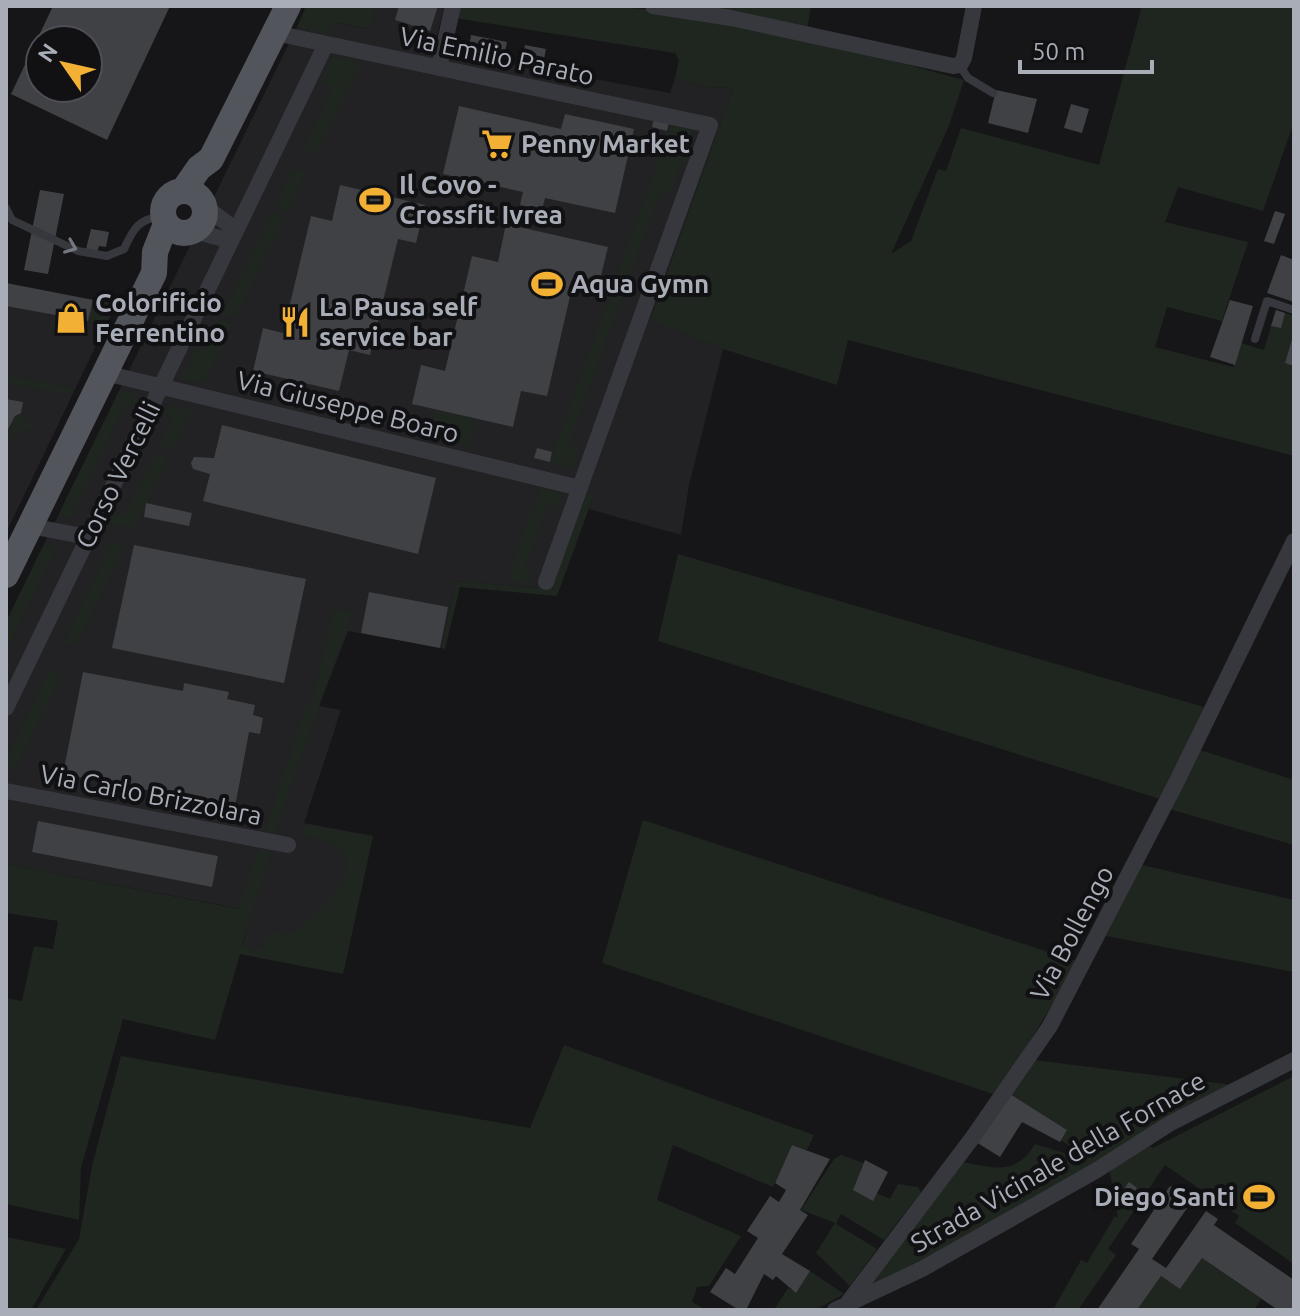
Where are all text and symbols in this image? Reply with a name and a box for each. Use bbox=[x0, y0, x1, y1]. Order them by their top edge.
street label: Via Emilio Parato bbox=[397, 21, 597, 90]
north arrow bbox=[24, 24, 104, 104]
scale bar bbox=[1020, 24, 1152, 74]
text: 50 m bbox=[1032, 38, 1085, 65]
text: N bbox=[32, 39, 62, 66]
supermarket icon: Penny Market bbox=[480, 127, 514, 161]
place label: Penny Market bbox=[521, 129, 690, 158]
place label: Il Covo - Crossfit Ivrea bbox=[399, 170, 563, 229]
sports icon: Il Covo - Crossfit Ivrea bbox=[358, 183, 392, 217]
one-way arrow bbox=[63, 237, 77, 253]
sports icon: Aqua Gymn bbox=[530, 267, 564, 301]
place label: Aqua Gymn bbox=[571, 269, 709, 298]
place label: Colorificio Ferrentino bbox=[95, 288, 225, 347]
place label: La Pausa self service bar bbox=[319, 292, 478, 351]
shop icon: Colorificio Ferrentino bbox=[54, 301, 88, 335]
restaurant icon: La Pausa self service bar bbox=[278, 305, 312, 339]
street label: Via Giuseppe Boaro bbox=[234, 365, 462, 448]
street label: Corso Vercelli bbox=[70, 397, 166, 553]
street label: Via Carlo Brizzolara bbox=[38, 759, 264, 830]
street label: Via Bollengo bbox=[1024, 861, 1119, 1005]
street label: Strada Vicinale della Fornace bbox=[906, 1065, 1210, 1258]
sports icon: Diego Santi bbox=[1242, 1180, 1276, 1214]
place label: Diego Santi bbox=[1094, 1182, 1235, 1211]

